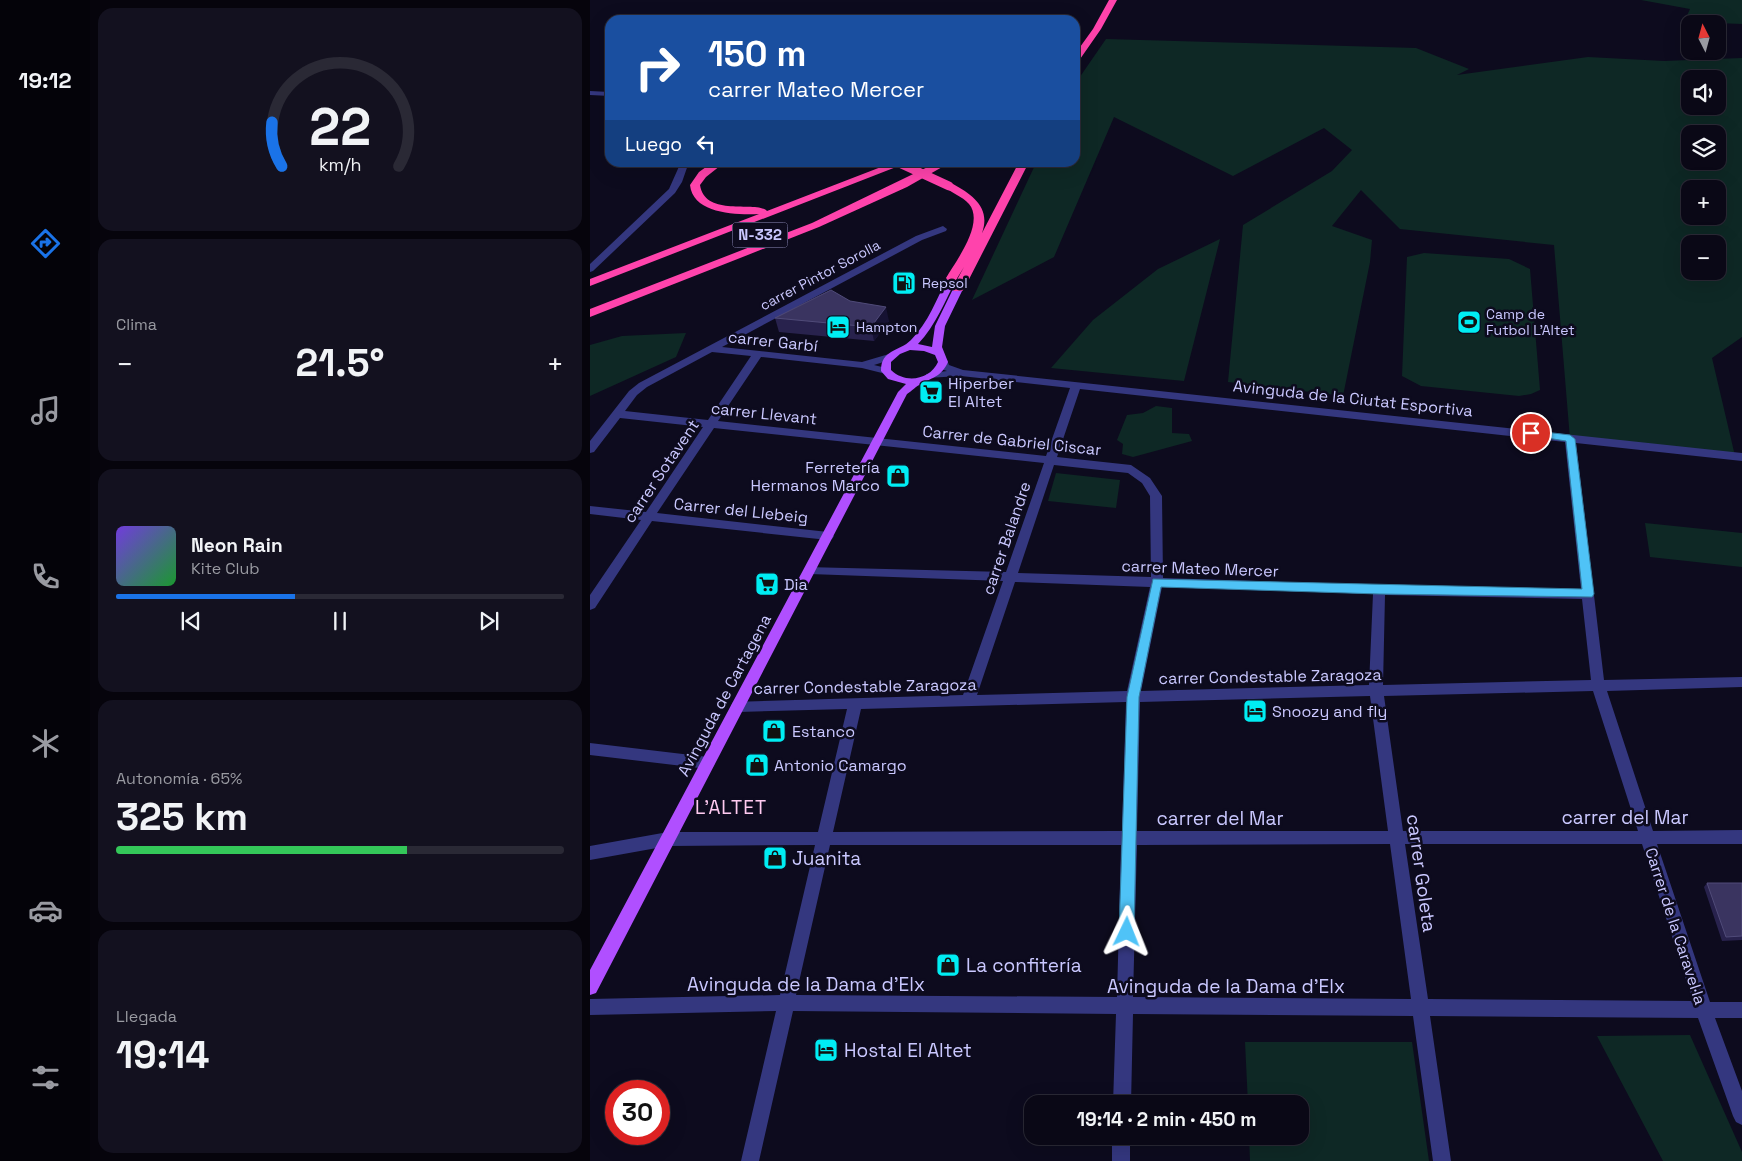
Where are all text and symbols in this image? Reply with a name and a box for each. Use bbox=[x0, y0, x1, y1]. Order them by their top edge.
north arrow bbox=[1681, 15, 1726, 60]
map controls bbox=[1681, 15, 1726, 280]
text: 150 m bbox=[708, 32, 806, 76]
icon: right bbox=[625, 35, 690, 100]
text: 19:12 bbox=[18, 66, 72, 94]
button: sound bbox=[1681, 70, 1726, 115]
text: carrer Mateo Mercer bbox=[708, 75, 924, 103]
text: 22 bbox=[309, 94, 371, 160]
button: layers bbox=[1681, 125, 1726, 170]
icon: left bbox=[692, 130, 720, 158]
text: Luego bbox=[625, 132, 682, 157]
text: km/h bbox=[319, 153, 361, 176]
button: + bbox=[1681, 180, 1726, 225]
road number: N-332 bbox=[732, 222, 788, 248]
icon: directions bbox=[28, 226, 63, 261]
button: − bbox=[1681, 235, 1726, 280]
street label: carrer Pintor Sorolla bbox=[757, 236, 883, 314]
fuel station icon: Repsol bbox=[891, 270, 917, 296]
place label: Repsol bbox=[922, 274, 968, 292]
place label: Camp de Futbol L'Altet bbox=[1486, 305, 1575, 339]
sports icon: Camp de Futbol L'Altet bbox=[1456, 309, 1482, 335]
text: Clima bbox=[116, 314, 157, 335]
hotel icon: Hampton bbox=[825, 314, 851, 340]
place label: Hampton bbox=[856, 318, 917, 336]
street label: carrer Garbí bbox=[727, 326, 819, 357]
text: 21.5° bbox=[296, 339, 384, 387]
text: − bbox=[116, 346, 133, 382]
text: + bbox=[547, 346, 564, 382]
place label: Hiperber El Altet bbox=[948, 373, 1014, 412]
street label: Avinguda de la Ciutat Esportiva bbox=[1232, 375, 1474, 422]
supermarket icon: Hiperber El Altet bbox=[918, 379, 944, 405]
icon: music bbox=[28, 393, 63, 428]
street label: carrer Llevant bbox=[710, 397, 818, 430]
pin bbox=[1510, 412, 1552, 454]
street label: carrer Sotavent bbox=[619, 416, 704, 527]
icon: arrive bbox=[1517, 419, 1545, 447]
street label: Carrer de Gabriel Ciscar bbox=[921, 421, 1102, 460]
place label: Ferretería Hermanos Marco bbox=[751, 457, 880, 496]
shop icon: Ferretería Hermanos Marco bbox=[885, 463, 911, 489]
street label: carrer Balandre bbox=[977, 479, 1036, 598]
street label: Carrer del Llebeig bbox=[673, 493, 809, 528]
text: Neon Rain bbox=[191, 533, 283, 558]
street label: carrer Mateo Mercer bbox=[1121, 555, 1279, 582]
text: Kite Club bbox=[191, 558, 260, 579]
icon: phone bbox=[28, 559, 63, 594]
supermarket icon: Dia bbox=[754, 571, 780, 597]
place label: Dia bbox=[784, 574, 808, 595]
icon: previous bbox=[177, 607, 205, 635]
icon: pause bbox=[326, 607, 354, 635]
icon: next bbox=[475, 607, 503, 635]
street label: Avinguda de Cartagena bbox=[673, 611, 776, 780]
street label: carrer Condestable Zaragoza bbox=[1158, 664, 1382, 689]
street label: carrer Condestable Zaragoza bbox=[753, 674, 977, 699]
hotel icon: Snoozy and fly bbox=[1242, 698, 1268, 724]
place label: Snoozy and fly bbox=[1272, 701, 1387, 722]
shop icon: Estanco bbox=[761, 718, 787, 744]
place label: Estanco bbox=[792, 721, 855, 742]
icon: climate bbox=[28, 726, 63, 761]
shop icon: Antonio Camargo bbox=[744, 752, 770, 778]
place label: Antonio Camargo bbox=[774, 755, 907, 776]
text: Autonomía · 65% bbox=[116, 768, 242, 789]
text: 325 km bbox=[116, 793, 248, 841]
district label: L'ALTET bbox=[695, 795, 767, 820]
street label: carrer del Mar bbox=[1561, 805, 1689, 830]
street label: carrer del Mar bbox=[1156, 806, 1284, 831]
street label: carrer Goleta bbox=[1401, 812, 1442, 934]
shop icon: Juanita bbox=[762, 845, 788, 871]
street label: Carrer de la Caravel·la bbox=[1640, 845, 1711, 1007]
place label: Juanita bbox=[792, 846, 861, 871]
icon: car bbox=[28, 893, 63, 928]
position arrow bbox=[1100, 905, 1152, 957]
shop icon: La confitería bbox=[935, 952, 961, 978]
place label: La confitería bbox=[966, 953, 1082, 978]
street label: Avinguda de la Dama d'Elx bbox=[687, 972, 925, 997]
street label: Avinguda de la Dama d'Elx bbox=[1107, 974, 1345, 999]
text: Llegada bbox=[116, 1006, 177, 1027]
text: 19:14 bbox=[116, 1031, 209, 1079]
hotel icon: Hostal El Altet bbox=[813, 1037, 839, 1063]
place label: Hostal El Altet bbox=[844, 1038, 972, 1063]
icon: filters bbox=[28, 1060, 63, 1095]
speed limit sign: 30 bbox=[605, 1080, 670, 1145]
text: 19:14 · 2 min · 450 m bbox=[1076, 1107, 1257, 1132]

